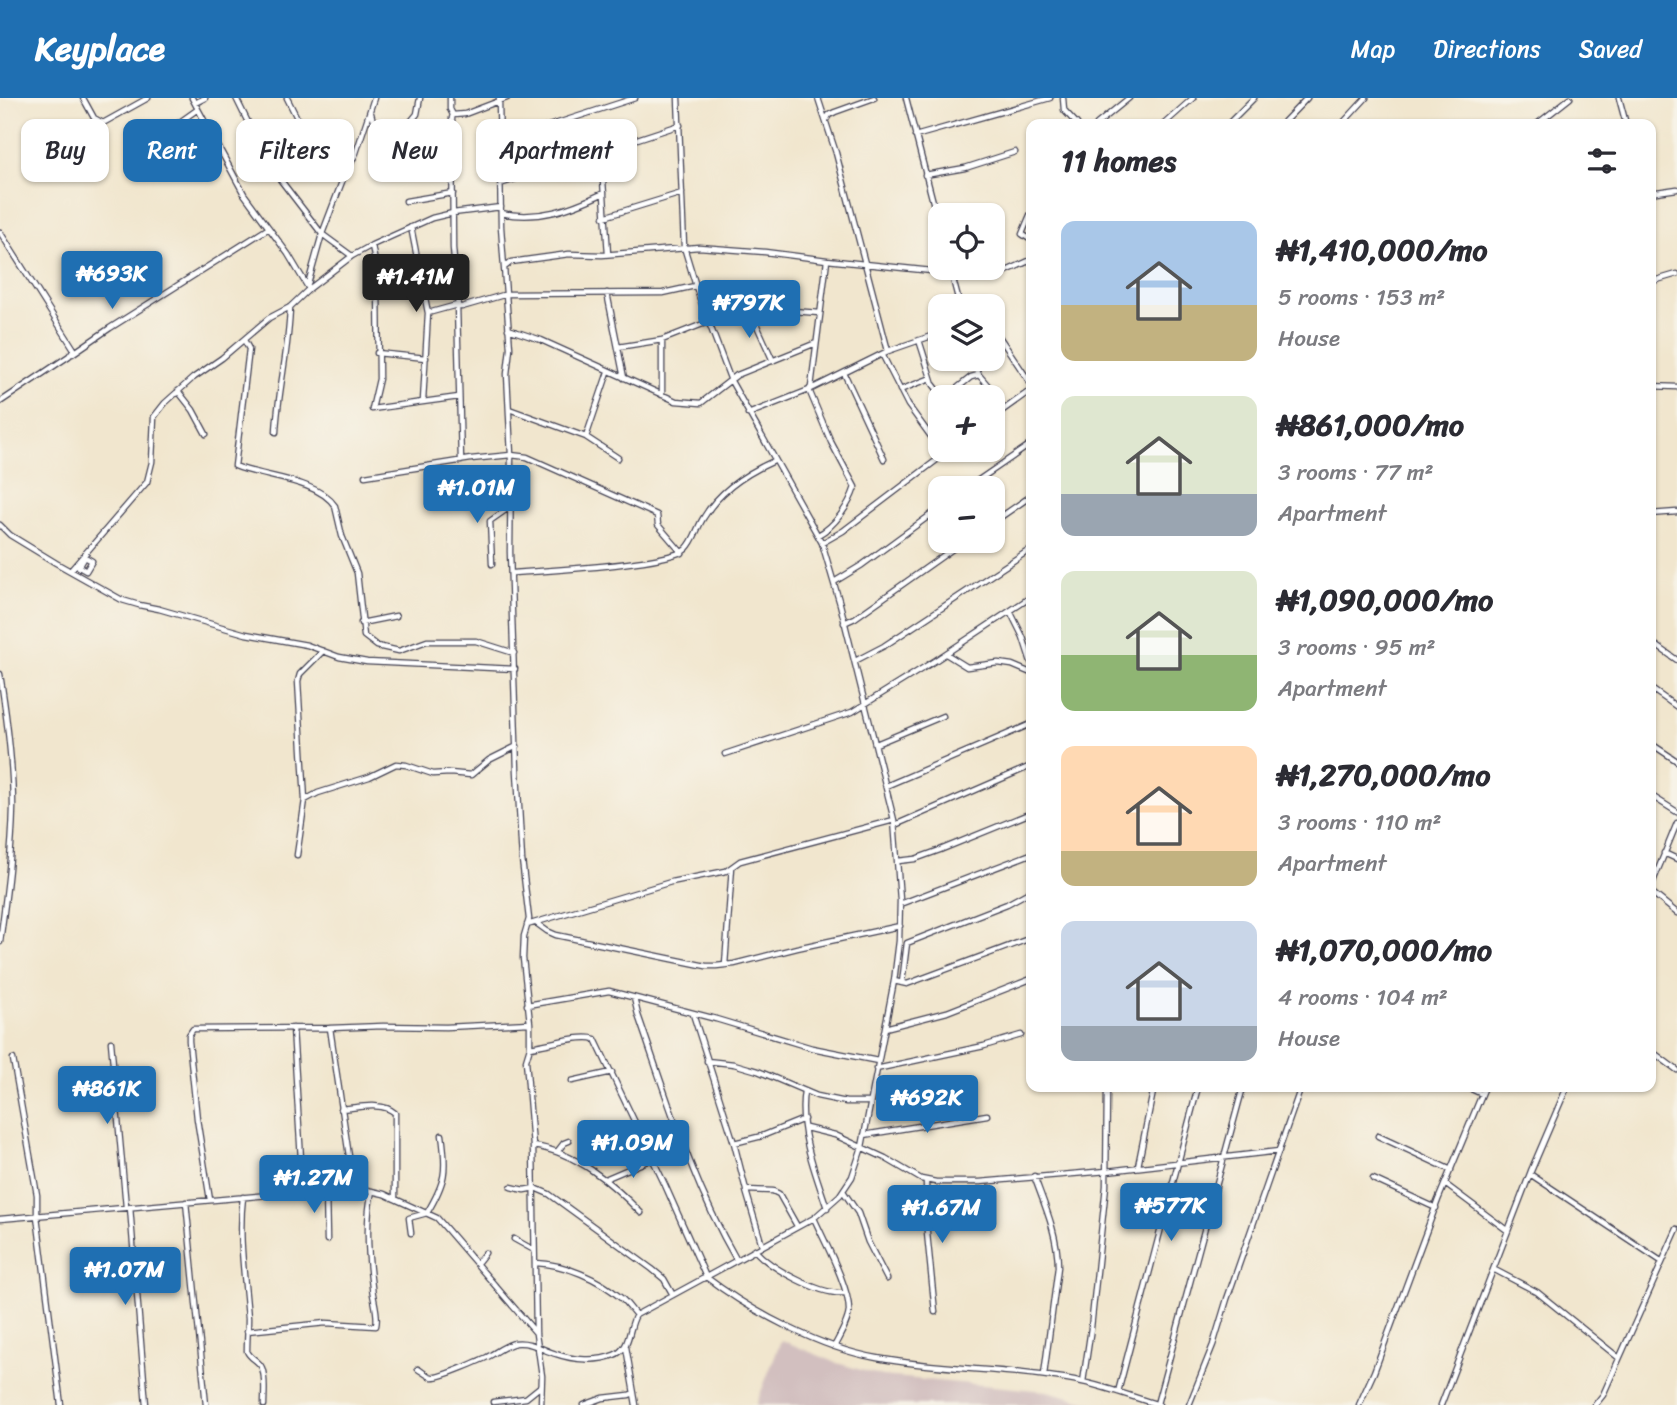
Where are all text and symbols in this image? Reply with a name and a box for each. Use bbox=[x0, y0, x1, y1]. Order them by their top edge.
text: Keyplace bbox=[35, 20, 165, 78]
text: Map bbox=[1351, 28, 1395, 70]
text: Directions bbox=[1433, 28, 1541, 70]
text: Saved bbox=[1579, 28, 1642, 70]
chip: Buy bbox=[21, 119, 109, 182]
chip: Rent bbox=[123, 119, 222, 182]
chip: Filters bbox=[236, 119, 354, 182]
chip: New bbox=[368, 119, 462, 182]
chip: Apartment bbox=[476, 119, 637, 182]
text: 11 homes bbox=[1061, 134, 1176, 188]
icon: filters bbox=[1583, 142, 1621, 180]
map controls bbox=[928, 203, 1005, 553]
button: locate bbox=[928, 203, 1005, 280]
text: ₦1,410,000/mo bbox=[1278, 223, 1488, 277]
icon: home bbox=[1117, 249, 1201, 333]
pin: ₦693K bbox=[63, 252, 161, 311]
text: ₦693K bbox=[77, 253, 147, 294]
pin: ₦1.41M bbox=[359, 254, 473, 314]
text: ₦1.41M bbox=[378, 256, 454, 297]
text: 5 rooms · 153 m² bbox=[1278, 277, 1445, 318]
pin: ₦797K bbox=[700, 280, 798, 340]
text: ₦797K bbox=[714, 282, 784, 323]
button: layers bbox=[928, 294, 1005, 371]
text: House bbox=[1278, 318, 1340, 359]
button: + bbox=[928, 385, 1005, 462]
text: ₦861,000/mo bbox=[1278, 398, 1464, 452]
icon: home bbox=[1117, 424, 1201, 508]
text: 3 rooms · 77 m² bbox=[1278, 452, 1434, 493]
pin: ₦1.01M bbox=[420, 466, 534, 525]
text: ₦1.01M bbox=[439, 467, 515, 508]
button: − bbox=[928, 476, 1005, 553]
text: Apartment bbox=[1278, 493, 1387, 534]
text: ₦1,090,000/mo bbox=[1278, 573, 1493, 627]
icon: home bbox=[1117, 599, 1201, 683]
text: 3 rooms · 95 m² bbox=[1278, 627, 1435, 668]
text: Apartment bbox=[1278, 668, 1387, 709]
text: ₦1,270,000/mo bbox=[1278, 748, 1490, 802]
icon: home bbox=[1117, 774, 1201, 858]
text: 3 rooms · 110 m² bbox=[1278, 802, 1442, 843]
text: Apartment bbox=[1278, 843, 1387, 884]
text: ₦1,070,000/mo bbox=[1278, 923, 1492, 977]
icon: home bbox=[1117, 949, 1201, 1033]
text: 4 rooms · 104 m² bbox=[1278, 977, 1448, 1018]
text: House bbox=[1278, 1018, 1340, 1059]
pin: ₦861K bbox=[58, 1066, 156, 1126]
text: ₦861K bbox=[74, 1068, 140, 1109]
pin: ₦692K bbox=[878, 1076, 976, 1135]
text: ₦692K bbox=[892, 1077, 962, 1118]
pin: ₦1.09M bbox=[576, 1121, 690, 1180]
text: ₦1.09M bbox=[593, 1122, 673, 1163]
pin: ₦1.27M bbox=[257, 1156, 371, 1215]
text: ₦1.27M bbox=[275, 1157, 353, 1198]
pin: ₦577K bbox=[1122, 1184, 1220, 1243]
text: ₦577K bbox=[1136, 1185, 1206, 1226]
pin: ₦1.67M bbox=[885, 1186, 999, 1245]
text: ₦1.67M bbox=[903, 1187, 981, 1228]
pin: ₦1.07M bbox=[68, 1248, 182, 1307]
text: ₦1.07M bbox=[86, 1249, 164, 1290]

